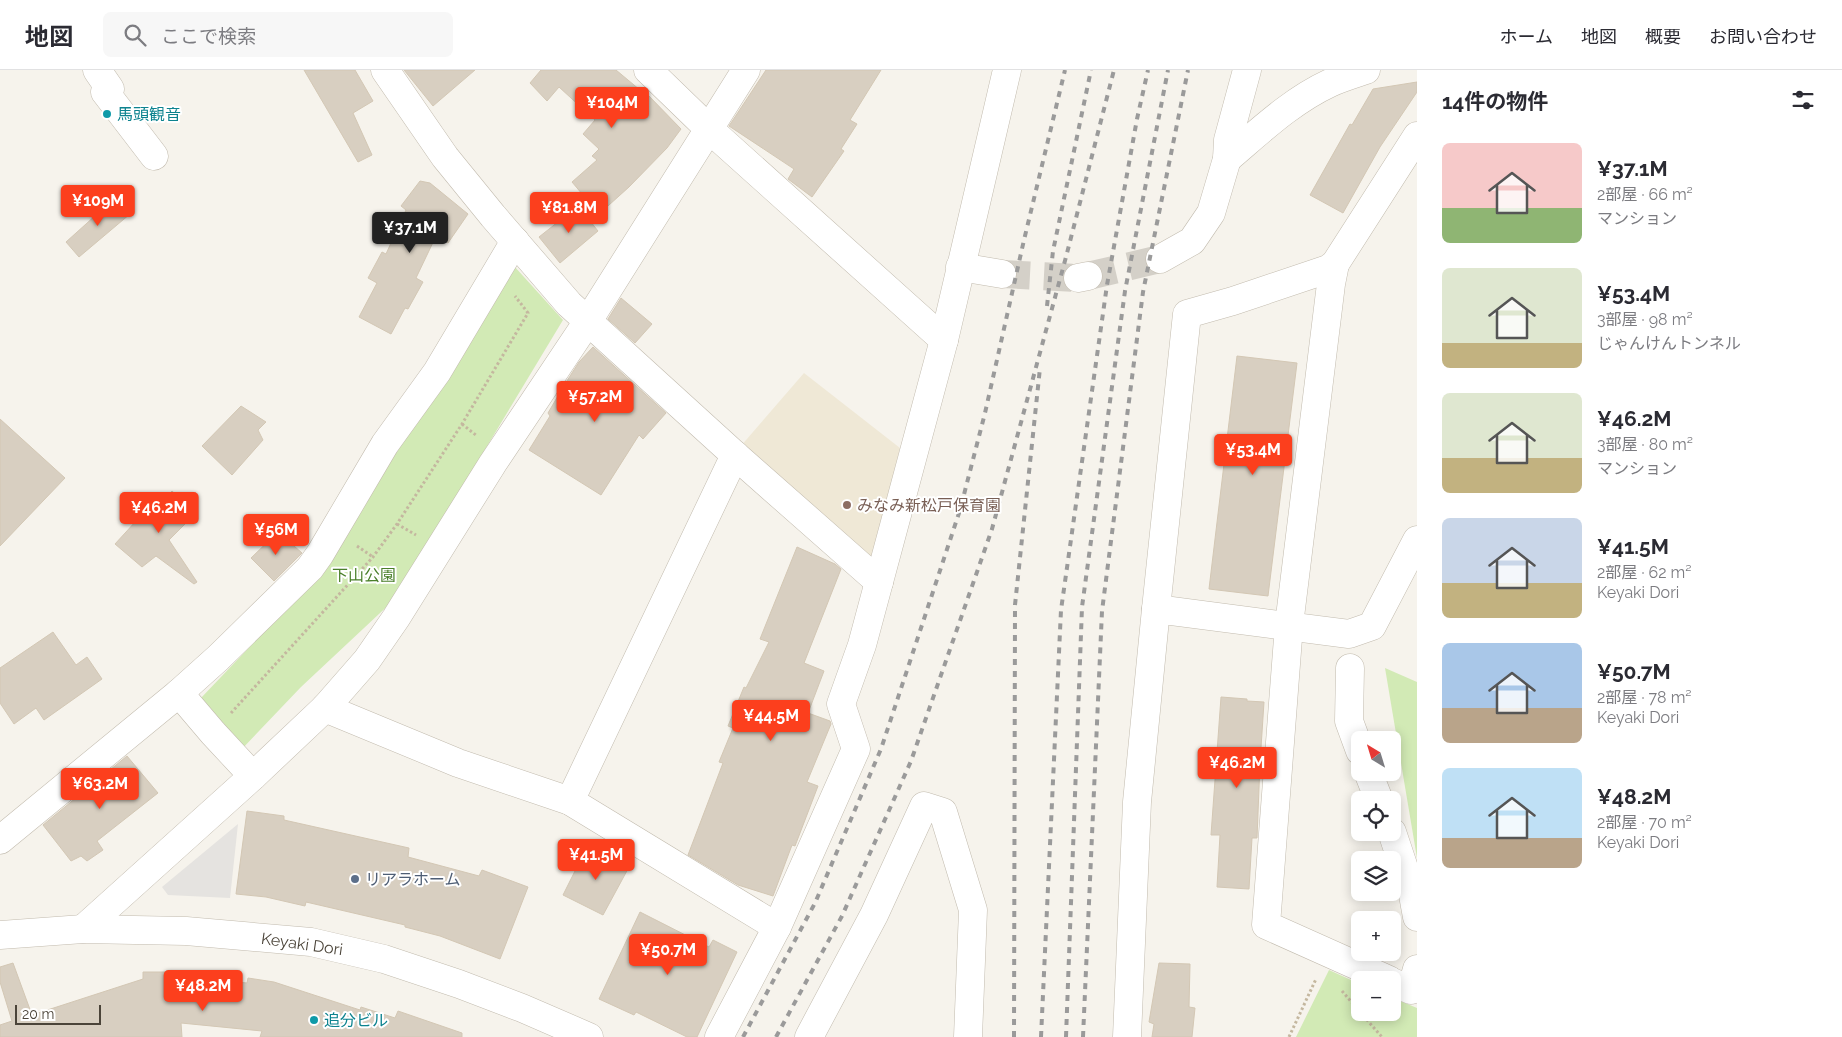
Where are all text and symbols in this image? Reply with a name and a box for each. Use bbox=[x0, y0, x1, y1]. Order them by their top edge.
search box bbox=[103, 12, 453, 57]
icon: search bbox=[121, 21, 149, 49]
text: 地図 bbox=[25, 22, 73, 51]
text: ここで検索 bbox=[161, 25, 256, 47]
text: ホーム bbox=[1500, 26, 1553, 47]
text: 地図 bbox=[1581, 26, 1617, 47]
text: 概要 bbox=[1645, 26, 1681, 47]
text: お問い合わせ bbox=[1709, 26, 1817, 47]
icon: filters bbox=[1789, 86, 1817, 114]
pin: ¥104M bbox=[577, 87, 647, 129]
text: 14件の物件 bbox=[1442, 89, 1548, 114]
text: ¥104M bbox=[586, 93, 638, 112]
place label: 馬頭観音 bbox=[117, 105, 181, 124]
marker: 馬頭観音 bbox=[101, 108, 113, 120]
text: ¥37.1M bbox=[1597, 156, 1668, 181]
icon: home bbox=[1482, 163, 1542, 223]
pin: ¥109M bbox=[63, 184, 133, 227]
text: 2部屋 · 66 m² bbox=[1597, 185, 1693, 204]
text: ¥109M bbox=[72, 191, 124, 210]
pin: ¥81.8M bbox=[528, 191, 610, 234]
text: ¥81.8M bbox=[541, 198, 597, 217]
text: マンション bbox=[1597, 209, 1677, 228]
pin: ¥37.1M bbox=[369, 212, 451, 254]
text: ¥37.1M bbox=[383, 218, 437, 237]
text: ¥53.4M bbox=[1597, 281, 1670, 306]
icon: home bbox=[1482, 288, 1542, 348]
text: 3部屋 · 98 m² bbox=[1597, 310, 1693, 329]
text: じゃんけんトンネル bbox=[1597, 334, 1741, 353]
pin: ¥57.2M bbox=[554, 380, 636, 423]
text: ¥57.2M bbox=[568, 387, 622, 406]
text: ¥46.2M bbox=[1597, 406, 1671, 431]
icon: home bbox=[1482, 413, 1542, 473]
pin: ¥53.4M bbox=[1212, 434, 1294, 476]
text: 3部屋 · 80 m² bbox=[1597, 435, 1693, 454]
text: ¥53.4M bbox=[1225, 440, 1281, 459]
text: マンション bbox=[1597, 459, 1677, 478]
pin: ¥46.2M bbox=[118, 492, 200, 534]
place label: みなみ新松戸保育園 bbox=[857, 496, 1001, 515]
text: ¥46.2M bbox=[131, 498, 187, 517]
marker: みなみ新松戸保育園 bbox=[841, 499, 853, 511]
pin: ¥56M bbox=[246, 514, 306, 556]
text: ¥56M bbox=[254, 520, 298, 539]
text: ¥41.5M bbox=[1597, 534, 1669, 559]
icon: home bbox=[1482, 538, 1542, 598]
text: 2部屋 · 62 m² bbox=[1597, 563, 1692, 582]
park label: 下山公園 bbox=[332, 566, 396, 585]
text: Keyaki Dori bbox=[1597, 583, 1679, 602]
text: ¥50.7M bbox=[1597, 659, 1671, 684]
icon: home bbox=[1482, 663, 1542, 723]
text: 2部屋 · 78 m² bbox=[1597, 688, 1692, 707]
pin: ¥44.5M bbox=[730, 700, 812, 742]
text: ¥44.5M bbox=[743, 706, 799, 725]
text: Keyaki Dori bbox=[1597, 708, 1679, 727]
north arrow bbox=[1351, 731, 1401, 781]
map controls bbox=[1351, 731, 1401, 1021]
pin: ¥46.2M bbox=[1196, 746, 1278, 789]
text: ¥46.2M bbox=[1209, 753, 1265, 772]
pin: ¥63.2M bbox=[59, 768, 141, 810]
text: ¥63.2M bbox=[72, 774, 128, 793]
text: ¥48.2M bbox=[1597, 784, 1671, 809]
icon: home bbox=[1482, 788, 1542, 848]
button: locate bbox=[1351, 791, 1401, 841]
text: 2部屋 · 70 m² bbox=[1597, 813, 1692, 832]
text: Keyaki Dori bbox=[1597, 833, 1679, 852]
pin: ¥41.5M bbox=[555, 838, 637, 881]
text: ¥41.5M bbox=[569, 845, 623, 864]
button: layers bbox=[1351, 851, 1401, 901]
place label: リアラホーム bbox=[365, 870, 461, 889]
marker: リアラホーム bbox=[349, 873, 361, 885]
button: + bbox=[1351, 911, 1401, 961]
street label: Keyaki Dori bbox=[260, 929, 344, 959]
pin: ¥50.7M bbox=[627, 934, 709, 976]
text: ¥50.7M bbox=[640, 940, 696, 959]
pin: ¥48.2M bbox=[162, 970, 244, 1012]
button: − bbox=[1351, 971, 1401, 1021]
text: ¥48.2M bbox=[175, 976, 231, 995]
scale bar bbox=[15, 1002, 101, 1025]
text: 20 m bbox=[22, 1006, 54, 1022]
place label: 追分ビル bbox=[324, 1011, 388, 1030]
marker: 追分ビル bbox=[308, 1014, 320, 1026]

